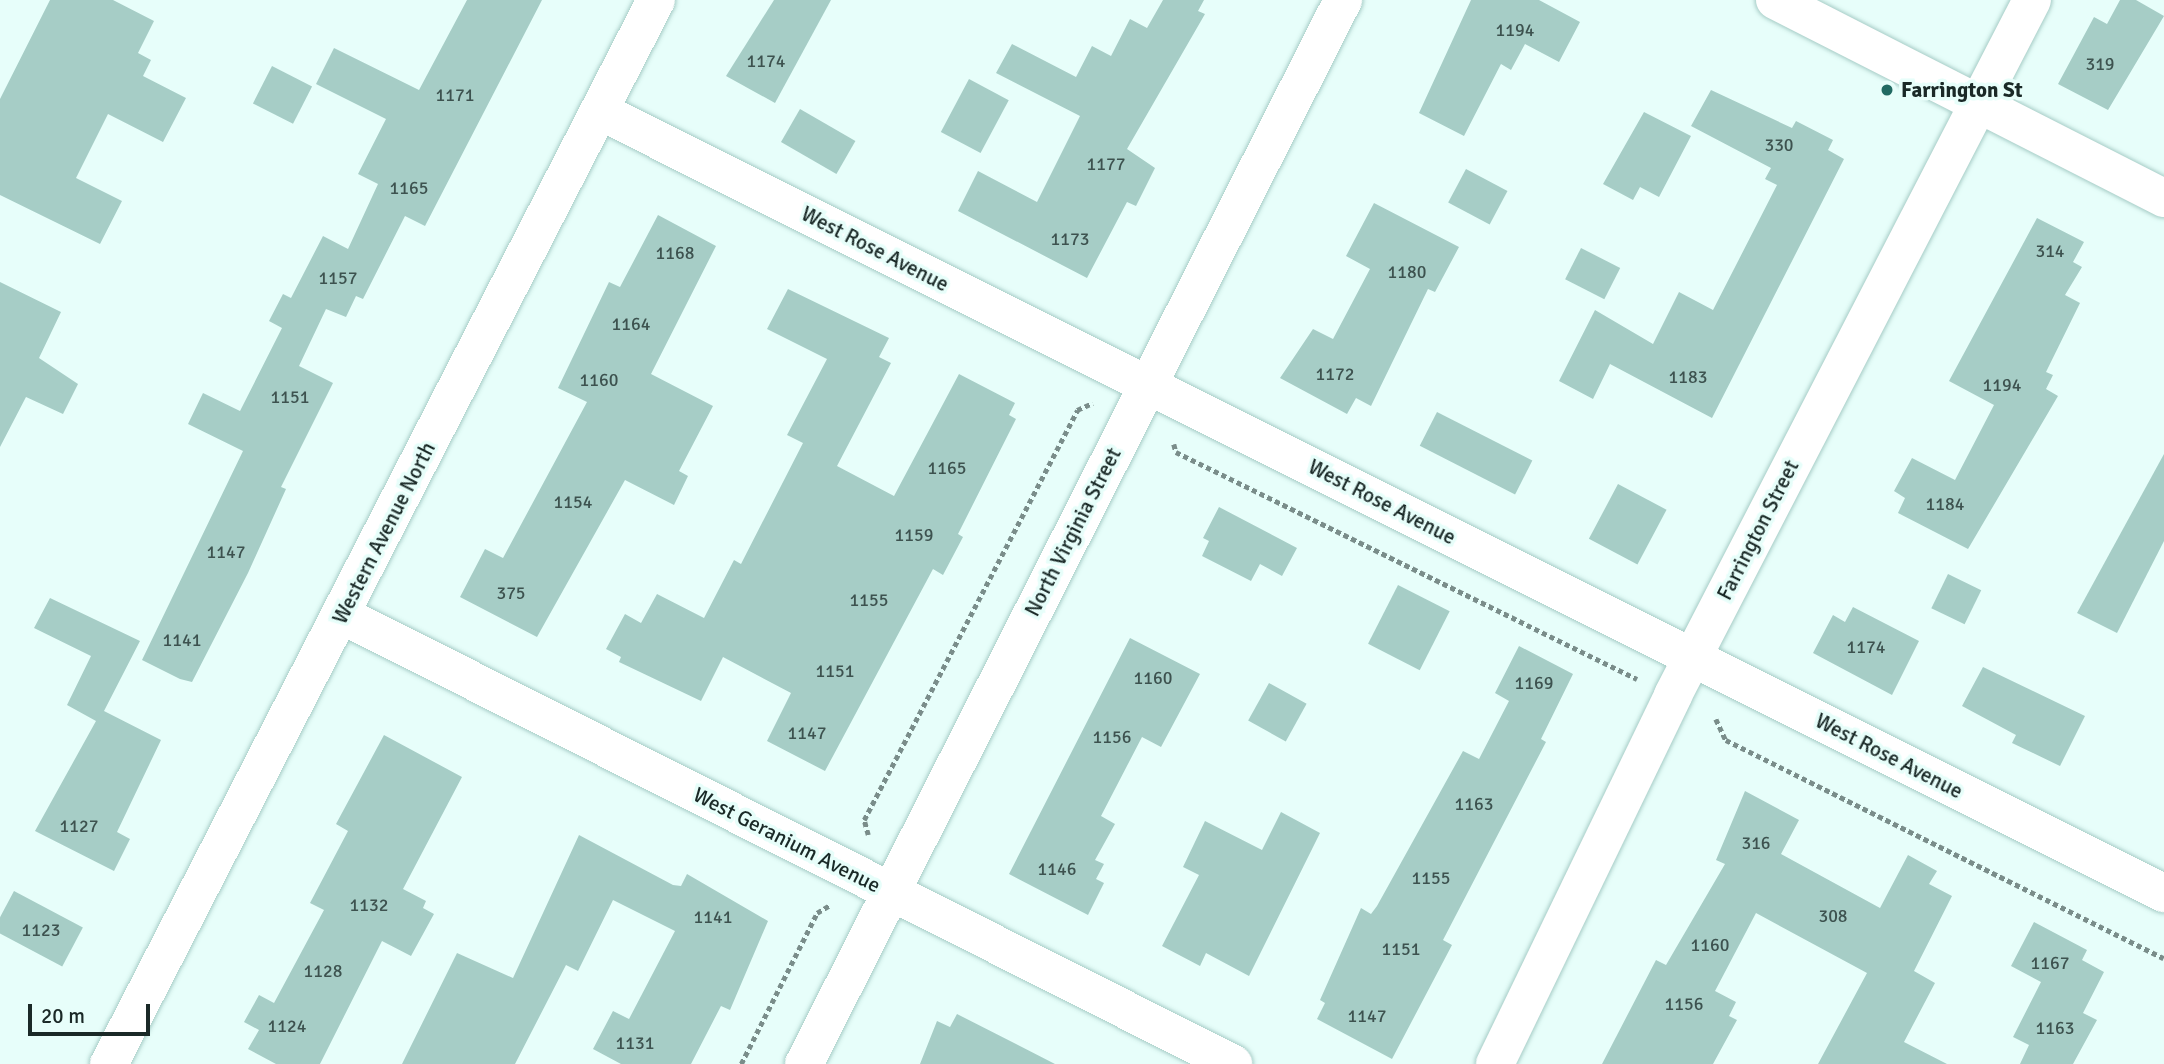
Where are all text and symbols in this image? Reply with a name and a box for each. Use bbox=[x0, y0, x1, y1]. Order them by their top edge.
house number: 1194 bbox=[1496, 19, 1534, 41]
house number: 1174 bbox=[747, 50, 785, 72]
house number: 319 bbox=[2085, 53, 2115, 75]
place label: Farrington St bbox=[1901, 77, 2023, 103]
marker: Farrington St bbox=[1879, 82, 1895, 98]
house number: 1171 bbox=[436, 84, 474, 106]
house number: 330 bbox=[1764, 134, 1794, 156]
house number: 1177 bbox=[1087, 153, 1125, 175]
house number: 1165 bbox=[390, 177, 428, 199]
street label: West Rose Avenue bbox=[797, 201, 953, 297]
house number: 1173 bbox=[1051, 228, 1089, 250]
house number: 314 bbox=[2035, 240, 2065, 262]
house number: 1168 bbox=[656, 242, 694, 264]
house number: 1180 bbox=[1388, 261, 1426, 283]
house number: 1157 bbox=[319, 267, 357, 289]
house number: 1164 bbox=[612, 313, 650, 335]
house number: 1172 bbox=[1316, 363, 1354, 385]
house number: 1183 bbox=[1669, 366, 1707, 388]
house number: 1160 bbox=[580, 369, 618, 391]
house number: 1194 bbox=[1983, 374, 2021, 396]
house number: 1151 bbox=[271, 386, 309, 408]
street label: Western Avenue North bbox=[327, 438, 441, 628]
street label: North Virginia Street bbox=[1020, 443, 1126, 621]
street label: West Rose Avenue bbox=[1304, 454, 1460, 550]
street label: Farrington Street bbox=[1712, 456, 1804, 604]
house number: 1165 bbox=[928, 457, 966, 479]
house number: 1154 bbox=[554, 491, 592, 513]
house number: 1184 bbox=[1926, 493, 1964, 515]
house number: 1159 bbox=[895, 524, 933, 546]
house number: 1147 bbox=[207, 541, 245, 563]
house number: 375 bbox=[496, 582, 526, 604]
house number: 1155 bbox=[850, 589, 888, 611]
house number: 1141 bbox=[163, 629, 201, 651]
house number: 1174 bbox=[1847, 636, 1885, 658]
house number: 1151 bbox=[816, 660, 854, 682]
house number: 1160 bbox=[1134, 667, 1172, 689]
house number: 1169 bbox=[1515, 672, 1553, 694]
street label: West Rose Avenue bbox=[1811, 708, 1967, 804]
house number: 1147 bbox=[788, 722, 826, 744]
house number: 1156 bbox=[1093, 726, 1131, 748]
street label: West Geranium Avenue bbox=[689, 782, 885, 898]
house number: 1163 bbox=[1455, 793, 1493, 815]
house number: 1127 bbox=[60, 815, 98, 837]
house number: 316 bbox=[1741, 832, 1771, 854]
house number: 1146 bbox=[1038, 858, 1076, 880]
house number: 1155 bbox=[1412, 867, 1450, 889]
house number: 1132 bbox=[350, 894, 388, 916]
house number: 308 bbox=[1818, 905, 1848, 927]
house number: 1141 bbox=[694, 906, 732, 928]
house number: 1123 bbox=[22, 919, 60, 941]
house number: 1160 bbox=[1691, 934, 1729, 956]
house number: 1151 bbox=[1382, 938, 1420, 960]
house number: 1167 bbox=[2031, 952, 2069, 974]
house number: 1128 bbox=[304, 960, 342, 982]
scale bar bbox=[32, 990, 154, 1034]
house number: 1156 bbox=[1665, 993, 1703, 1015]
text: 20 m bbox=[41, 1003, 85, 1029]
house number: 1147 bbox=[1348, 1005, 1386, 1027]
house number: 1124 bbox=[268, 1015, 306, 1037]
house number: 1163 bbox=[2036, 1017, 2074, 1039]
house number: 1131 bbox=[616, 1032, 654, 1054]

